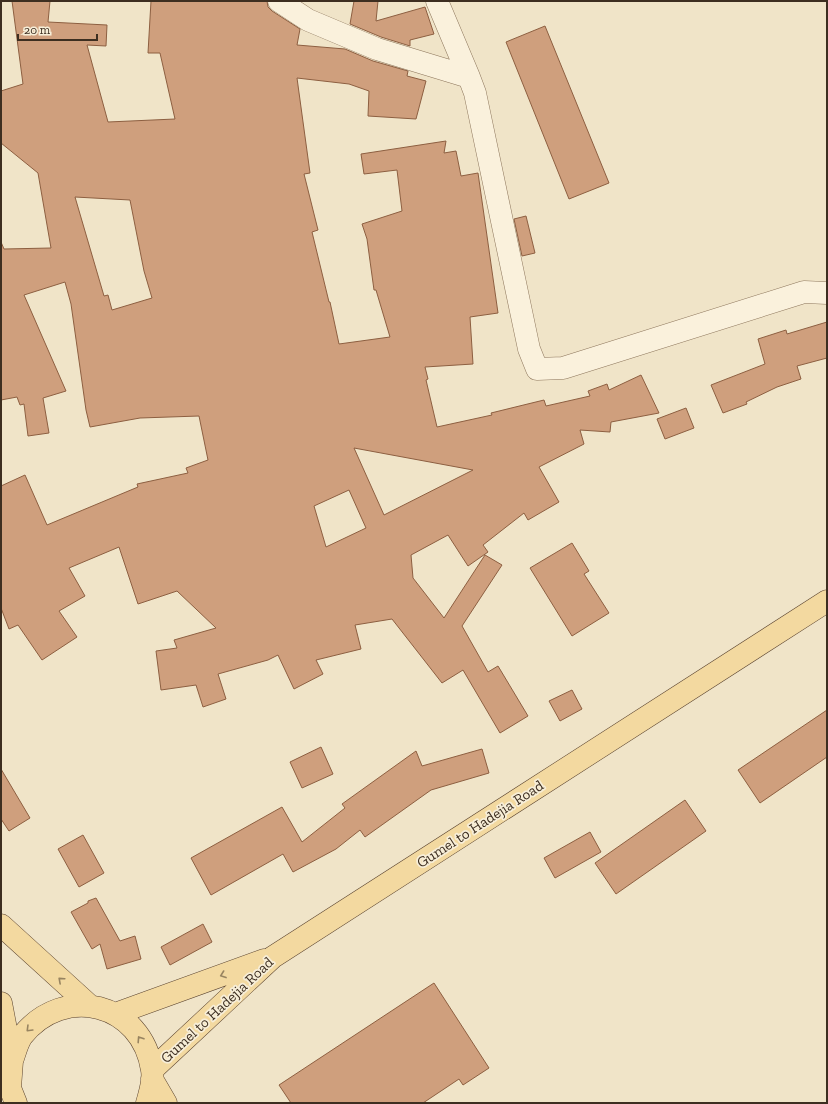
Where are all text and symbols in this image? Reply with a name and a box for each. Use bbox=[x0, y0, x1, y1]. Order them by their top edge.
scale bar bbox=[18, 16, 97, 42]
text: 20 m bbox=[24, 23, 51, 37]
street label: Gumel to Hadejia Road bbox=[413, 776, 547, 872]
street label: Gumel to Hadejia Road bbox=[157, 953, 278, 1067]
one-way arrow bbox=[220, 971, 227, 979]
one-way arrow bbox=[58, 977, 66, 984]
one-way arrow bbox=[26, 1024, 34, 1032]
one-way arrow bbox=[138, 1036, 145, 1043]

